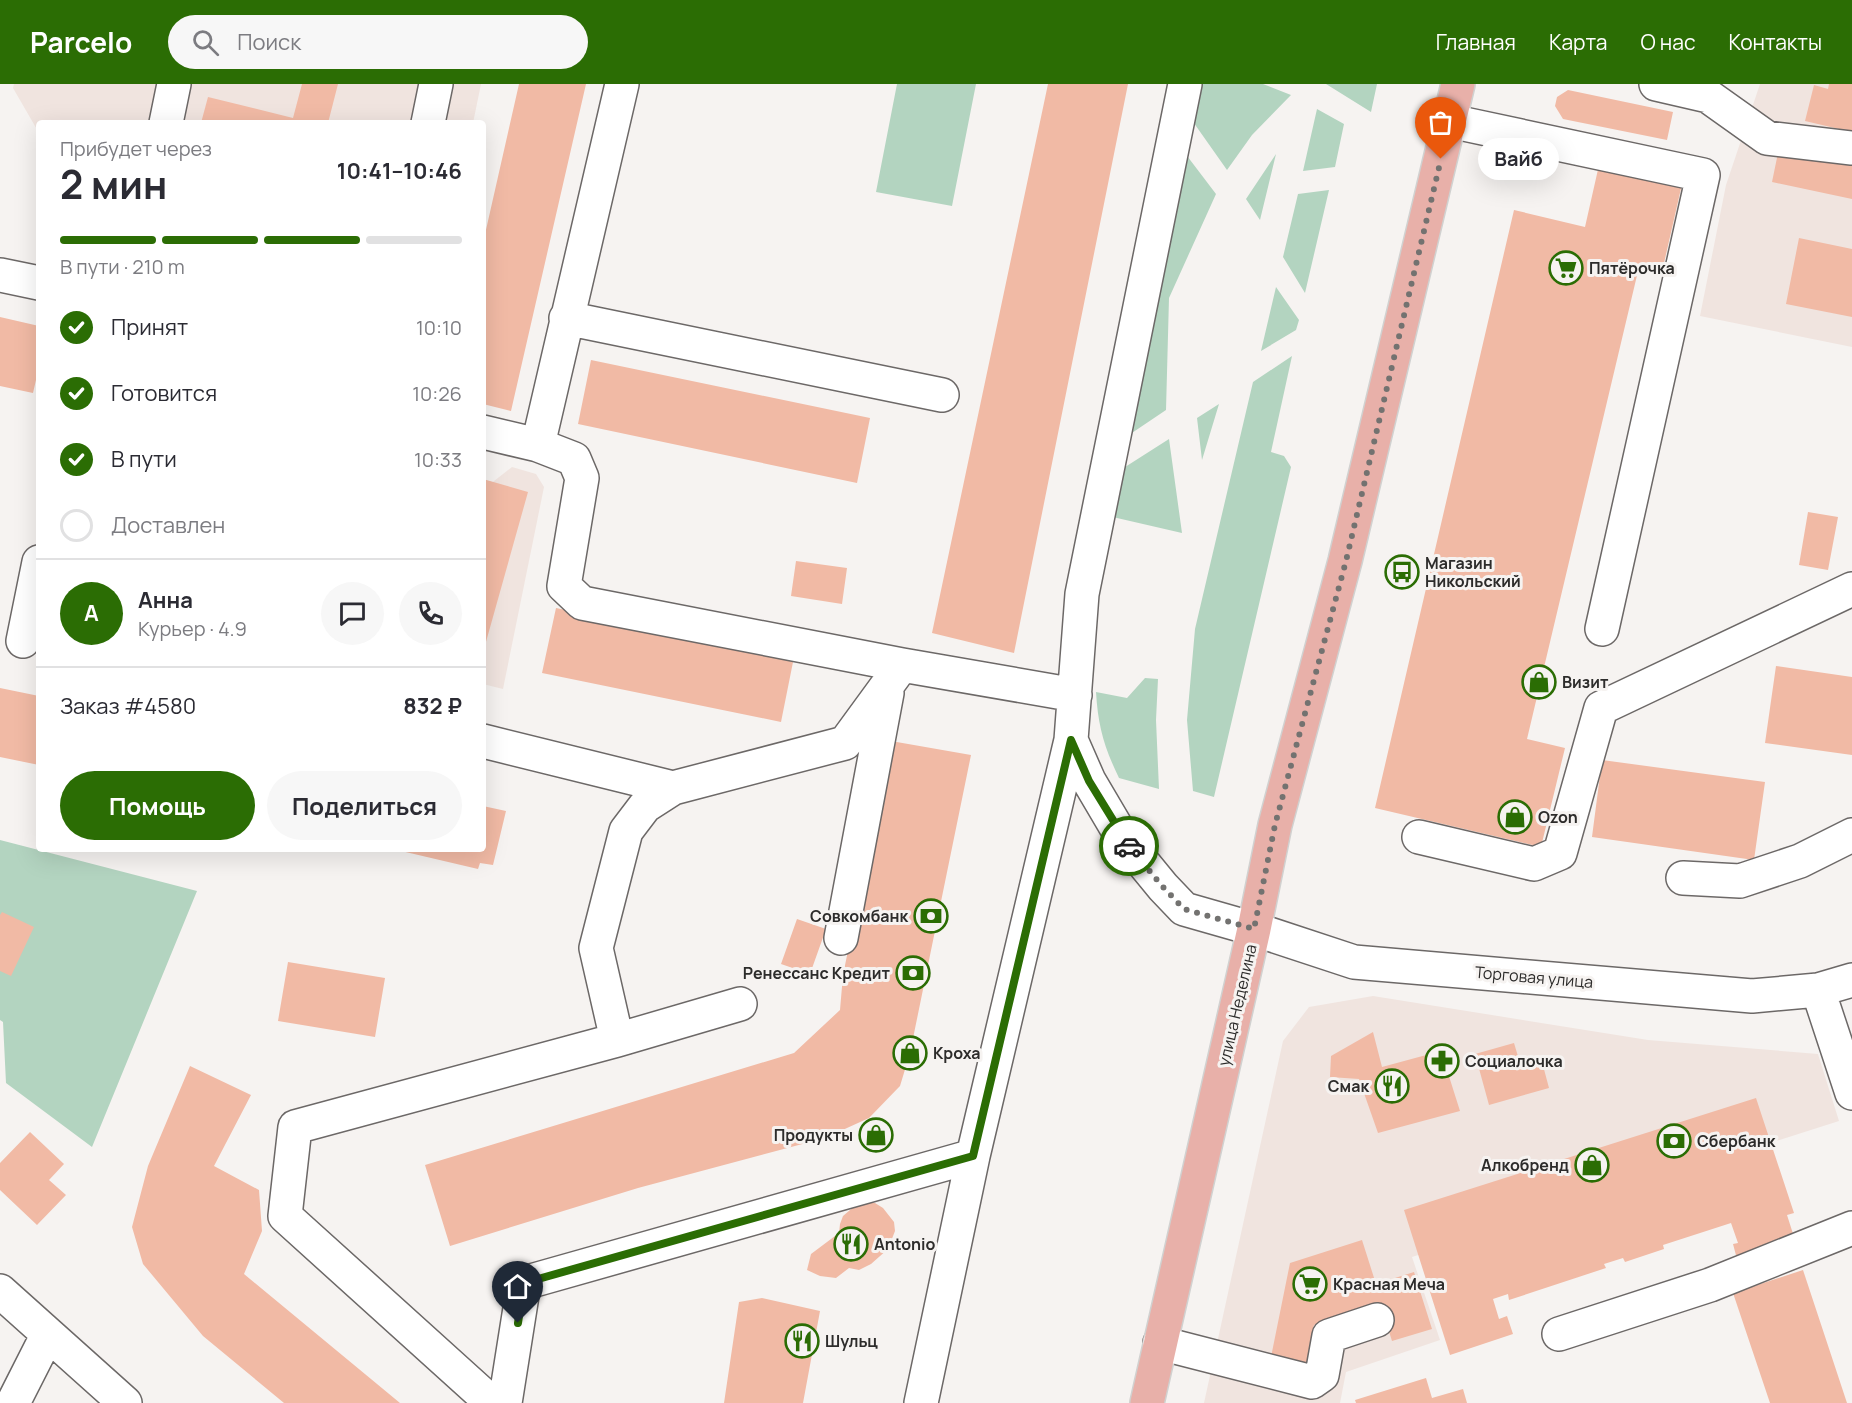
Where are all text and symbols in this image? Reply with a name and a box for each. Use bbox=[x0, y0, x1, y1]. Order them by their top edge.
search box bbox=[168, 15, 588, 69]
text: Parcelo bbox=[30, 23, 132, 61]
icon: search bbox=[189, 26, 222, 59]
text: Поиск bbox=[237, 27, 301, 57]
text: Главная bbox=[1436, 28, 1516, 56]
text: Карта bbox=[1549, 28, 1607, 56]
text: О нас bbox=[1640, 28, 1696, 56]
text: Контакты bbox=[1729, 28, 1822, 56]
pin bbox=[1415, 97, 1466, 159]
icon: bag bbox=[1424, 106, 1457, 139]
text: Прибудет через bbox=[60, 135, 212, 162]
callout: Вайб bbox=[1477, 138, 1558, 180]
text: Вайб bbox=[1494, 145, 1543, 172]
text: 10:41–10:46 bbox=[337, 156, 462, 186]
text: 2 мин bbox=[60, 157, 167, 211]
supermarket icon: Пятёрочка bbox=[1548, 250, 1584, 286]
text: В пути · 210 m bbox=[60, 253, 185, 280]
place label: Пятёрочка bbox=[1589, 257, 1675, 279]
icon: check bbox=[60, 311, 93, 344]
text: Принят bbox=[111, 312, 188, 342]
text: 10:10 bbox=[416, 314, 462, 341]
icon: check bbox=[60, 377, 93, 410]
text: Готовится bbox=[111, 378, 217, 408]
text: 10:26 bbox=[412, 380, 462, 407]
icon: check bbox=[60, 443, 93, 476]
text: В пути bbox=[111, 444, 177, 474]
text: 10:33 bbox=[414, 446, 462, 473]
text: Доставлен bbox=[111, 510, 225, 540]
place label: Магазин Никольский bbox=[1425, 552, 1521, 592]
bus stop icon: Магазин Никольский bbox=[1384, 554, 1420, 590]
button: chat bbox=[321, 582, 384, 645]
button: phone bbox=[399, 582, 462, 645]
text: Анна bbox=[138, 585, 193, 615]
text: А bbox=[84, 598, 99, 628]
text: Курьер · 4.9 bbox=[138, 615, 247, 642]
shop icon: Визит bbox=[1521, 664, 1557, 700]
place label: Визит bbox=[1562, 671, 1609, 693]
text: Заказ #4580 bbox=[60, 691, 196, 721]
text: 832 ₽ bbox=[403, 691, 462, 721]
button: Помощь bbox=[60, 771, 255, 840]
button: Поделиться bbox=[267, 771, 462, 840]
shop icon: Ozon bbox=[1497, 799, 1533, 835]
place label: Ozon bbox=[1538, 806, 1578, 828]
courier bbox=[1099, 816, 1159, 876]
icon: car bbox=[1113, 830, 1146, 863]
bank icon: Совкомбанк bbox=[913, 898, 949, 934]
place label: Совкомбанк bbox=[810, 905, 908, 927]
street label: улица Неделина bbox=[1212, 942, 1262, 1068]
bank icon: Ренессанс Кредит bbox=[895, 955, 931, 991]
street label: Торговая улица bbox=[1474, 961, 1594, 993]
place label: Ренессанс Кредит bbox=[743, 962, 890, 984]
shop icon: Кроха bbox=[892, 1035, 928, 1071]
place label: Кроха bbox=[933, 1042, 981, 1064]
pharmacy icon: Социалочка bbox=[1424, 1043, 1460, 1079]
place label: Социалочка bbox=[1465, 1050, 1563, 1072]
restaurant icon: Смак bbox=[1374, 1068, 1410, 1104]
place label: Смак bbox=[1328, 1075, 1369, 1097]
shop icon: Продукты bbox=[858, 1117, 894, 1153]
bank icon: Сбербанк bbox=[1656, 1123, 1692, 1159]
place label: Продукты bbox=[774, 1124, 853, 1146]
place label: Сбербанк bbox=[1697, 1130, 1776, 1152]
shop icon: Алкобренд bbox=[1574, 1147, 1610, 1183]
place label: Алкобренд bbox=[1481, 1154, 1569, 1176]
restaurant icon: Antonio bbox=[833, 1226, 869, 1262]
place label: Antonio bbox=[874, 1233, 936, 1255]
pin bbox=[492, 1261, 543, 1323]
supermarket icon: Красная Меча bbox=[1292, 1266, 1328, 1302]
icon: home bbox=[501, 1270, 534, 1303]
place label: Красная Меча bbox=[1333, 1273, 1445, 1295]
restaurant icon: Шульц bbox=[784, 1323, 820, 1359]
place label: Шульц bbox=[825, 1330, 878, 1352]

